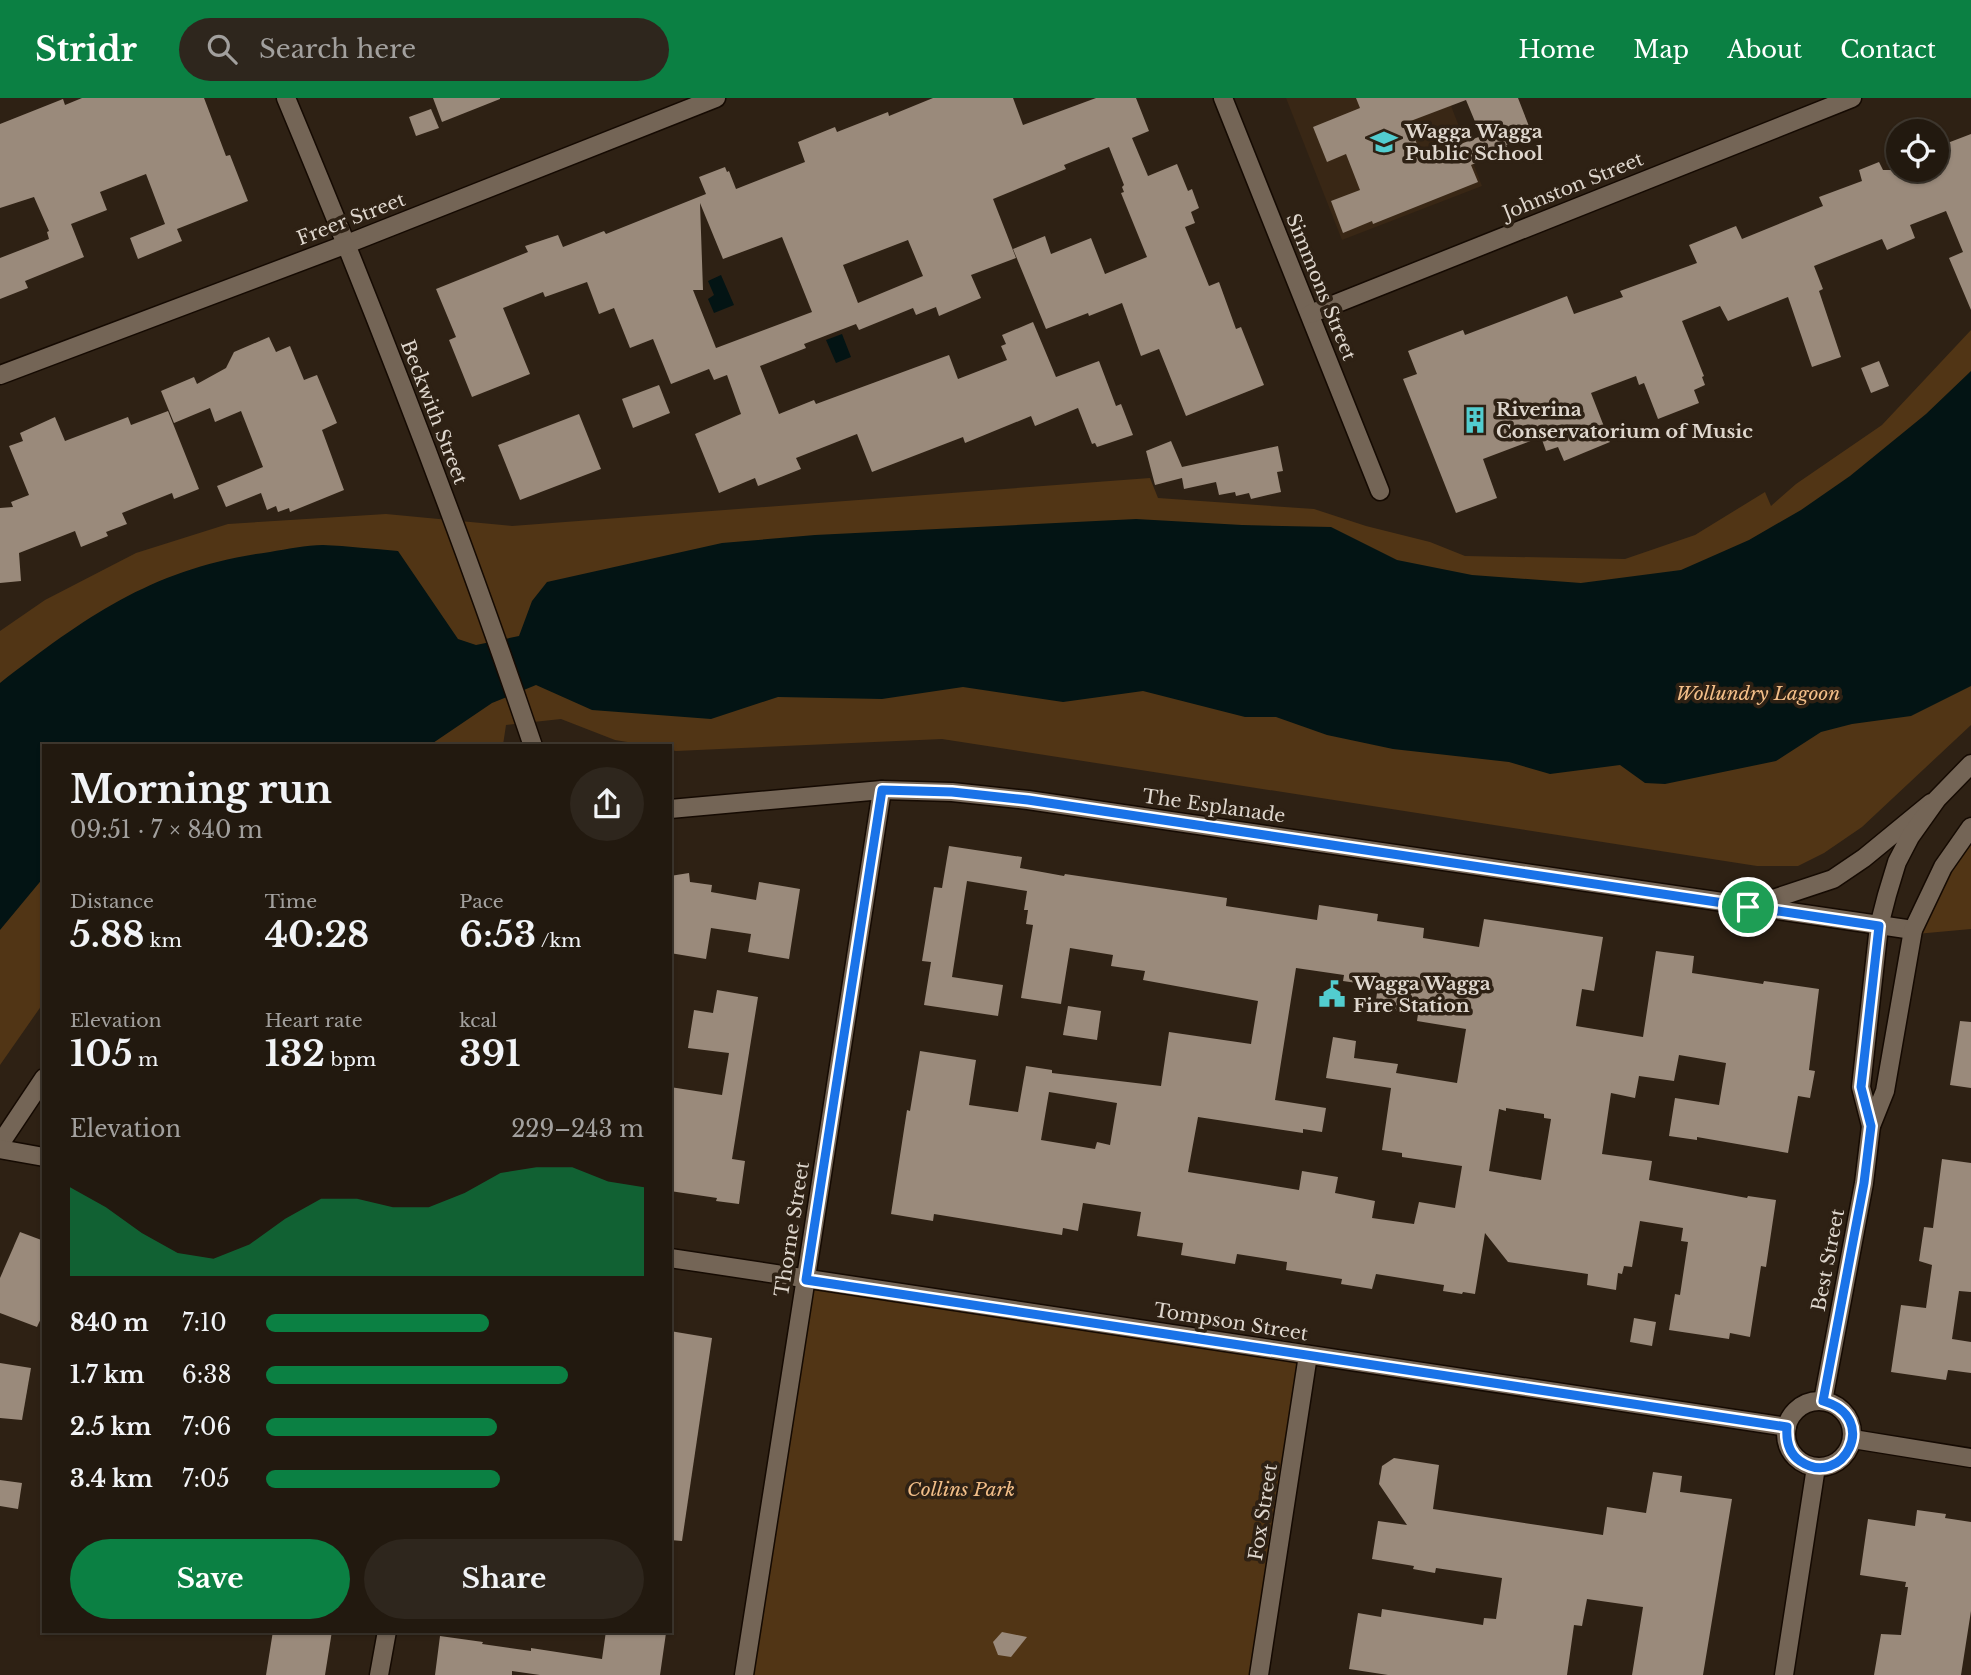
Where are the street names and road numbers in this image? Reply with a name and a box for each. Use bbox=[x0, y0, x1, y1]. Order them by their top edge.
street label: Johnston Street bbox=[1497, 147, 1647, 226]
street label: Freer Street bbox=[293, 187, 409, 250]
street label: Simmons Street bbox=[1281, 210, 1361, 365]
street label: Beckwith Street bbox=[396, 337, 472, 488]
street label: The Esplanade bbox=[1141, 785, 1287, 827]
street label: Thorne Street bbox=[770, 1159, 814, 1298]
street label: Best Street bbox=[1807, 1206, 1849, 1313]
street label: Tompson Street bbox=[1152, 1298, 1310, 1346]
street label: Fox Street bbox=[1244, 1461, 1282, 1562]

